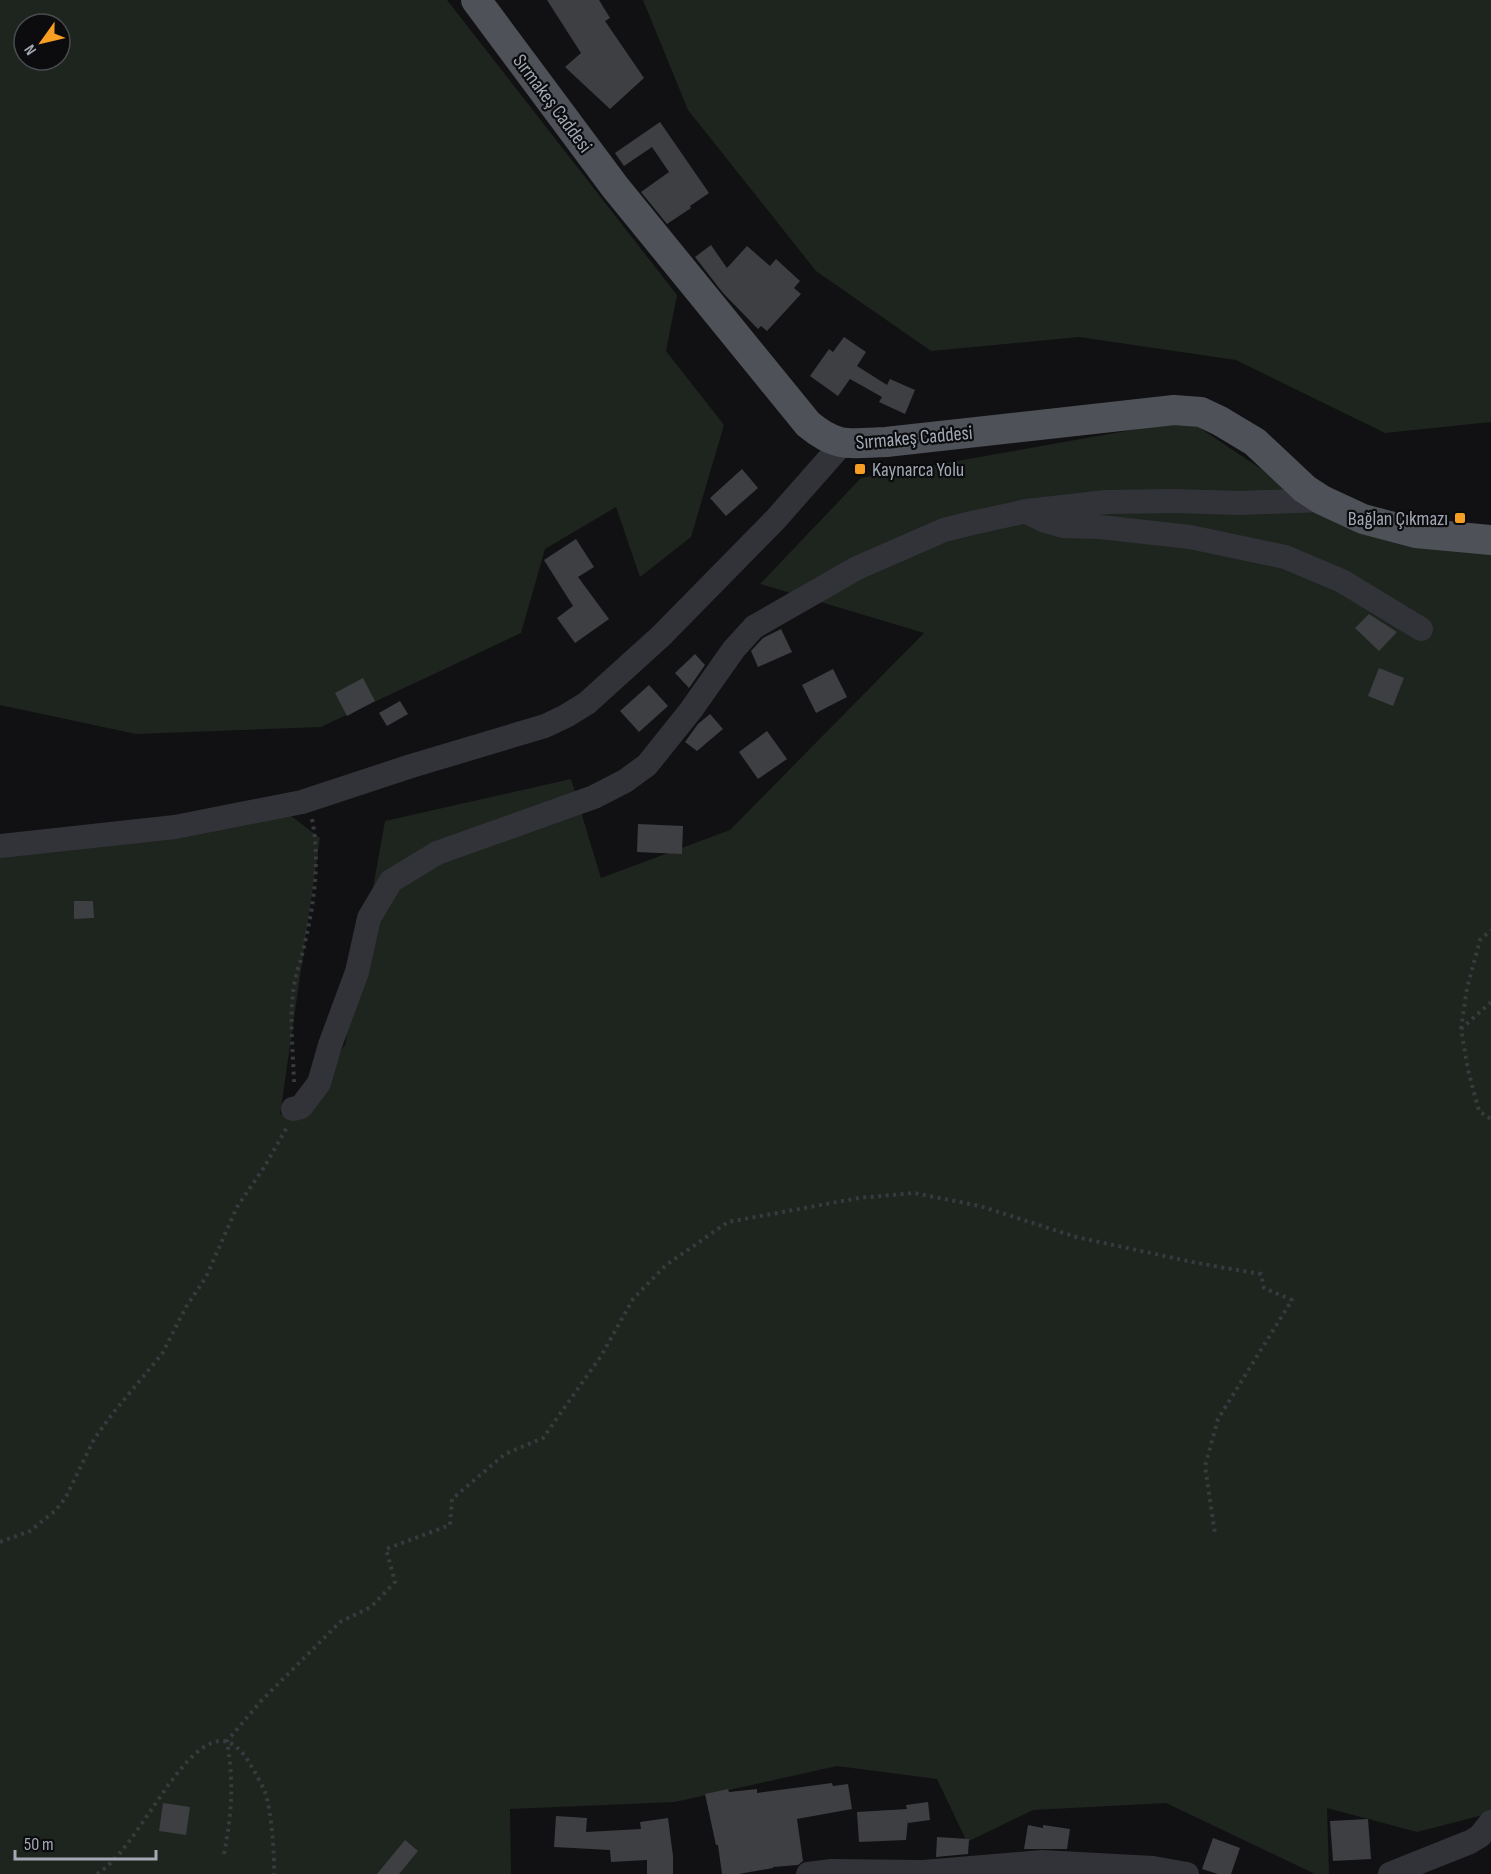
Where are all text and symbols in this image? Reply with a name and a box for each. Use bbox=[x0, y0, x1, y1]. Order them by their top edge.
north arrow bbox=[12, 12, 72, 72]
text: N bbox=[21, 41, 41, 58]
street label: Sırmakeş Caddesi bbox=[507, 50, 597, 158]
street label: Sırmakeş Caddesi bbox=[855, 421, 973, 455]
place label: Kaynarca Yolu bbox=[872, 458, 964, 482]
marker: Kaynarca Yolu bbox=[853, 462, 867, 476]
place label: Bağlan Çıkmazı bbox=[1348, 507, 1448, 531]
marker: Bağlan Çıkmazı bbox=[1453, 511, 1467, 525]
scale bar bbox=[15, 1823, 156, 1861]
text: 50 m bbox=[24, 1834, 54, 1855]

